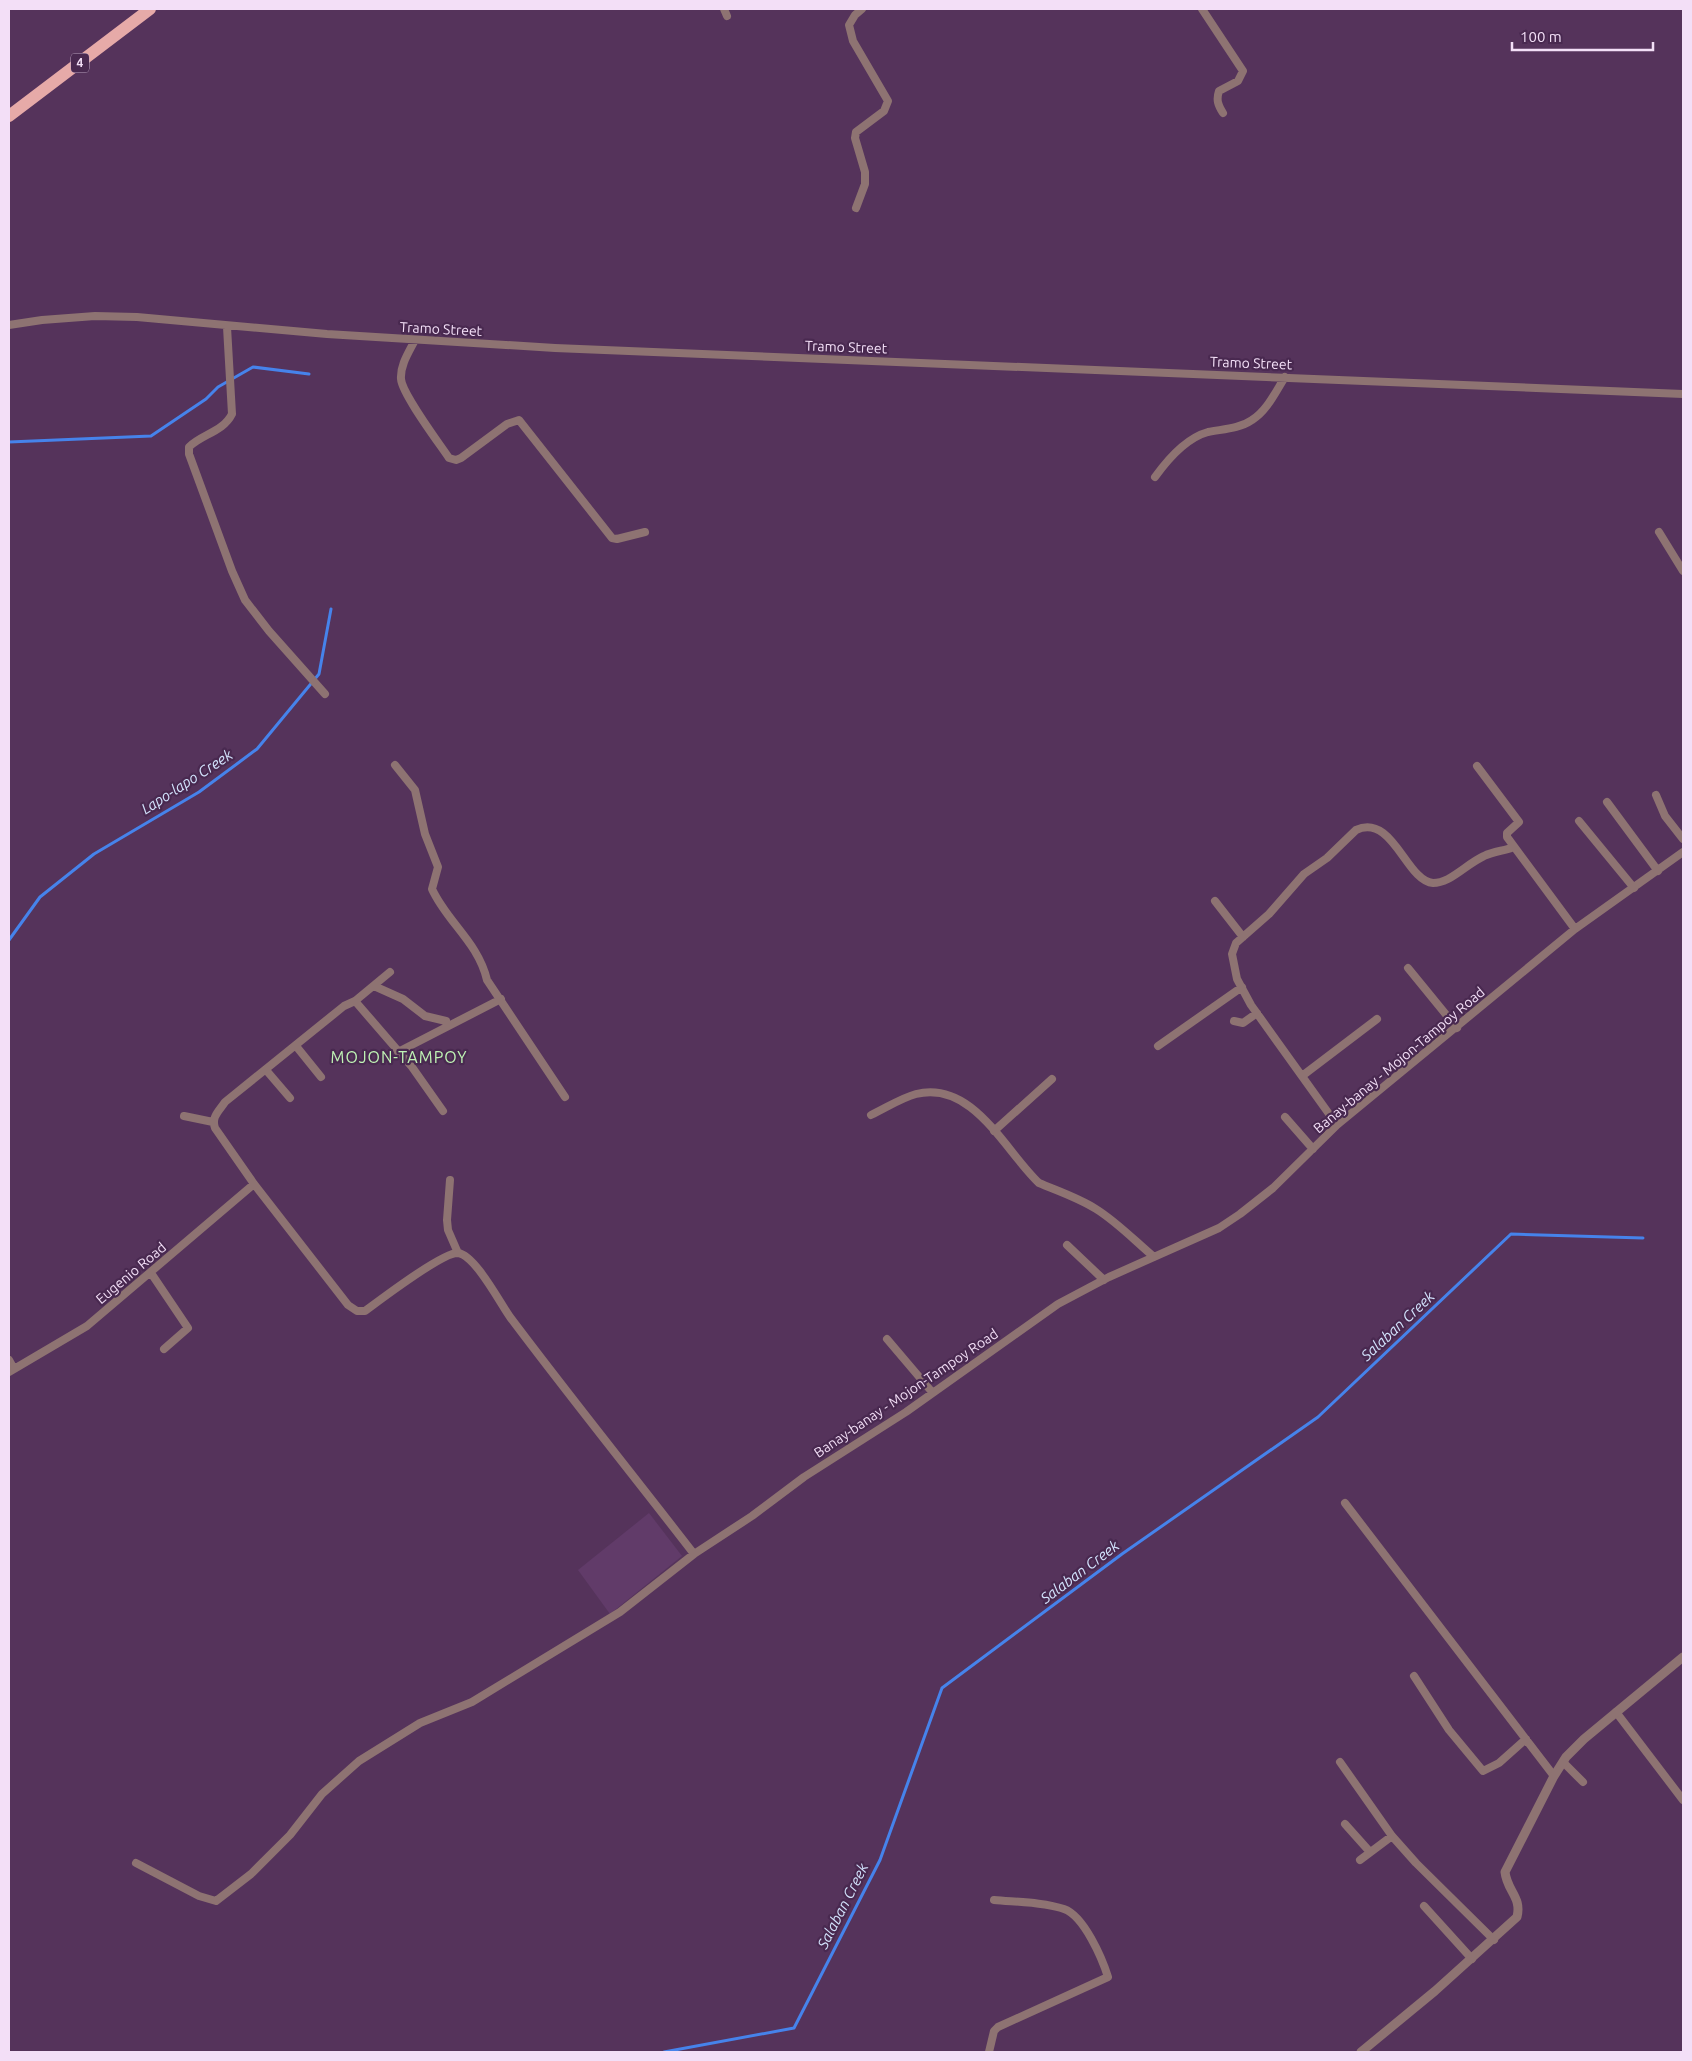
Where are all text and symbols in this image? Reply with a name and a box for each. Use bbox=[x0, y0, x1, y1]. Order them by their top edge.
scale bar bbox=[1512, 20, 1653, 52]
text: 100 m bbox=[1520, 28, 1562, 45]
road number: 4 bbox=[71, 54, 89, 72]
street label: Tramo Street bbox=[399, 319, 483, 339]
street label: Tramo Street bbox=[805, 338, 888, 356]
street label: Tramo Street bbox=[1210, 354, 1293, 372]
water label: Lapo-lapo Creek bbox=[138, 746, 236, 817]
street label: Banay-banay - Mojon-Tampoy Road bbox=[1310, 984, 1488, 1136]
district label: MOJON-TAMPOY bbox=[331, 1048, 467, 1066]
street label: Eugenio Road bbox=[93, 1239, 169, 1307]
water label: Salaban Creek bbox=[1357, 1287, 1438, 1365]
street label: Banay-banay - Mojon-Tampoy Road bbox=[811, 1325, 1001, 1461]
water label: Salaban Creek bbox=[1036, 1536, 1123, 1607]
water label: Salaban Creek bbox=[813, 1860, 872, 1952]

